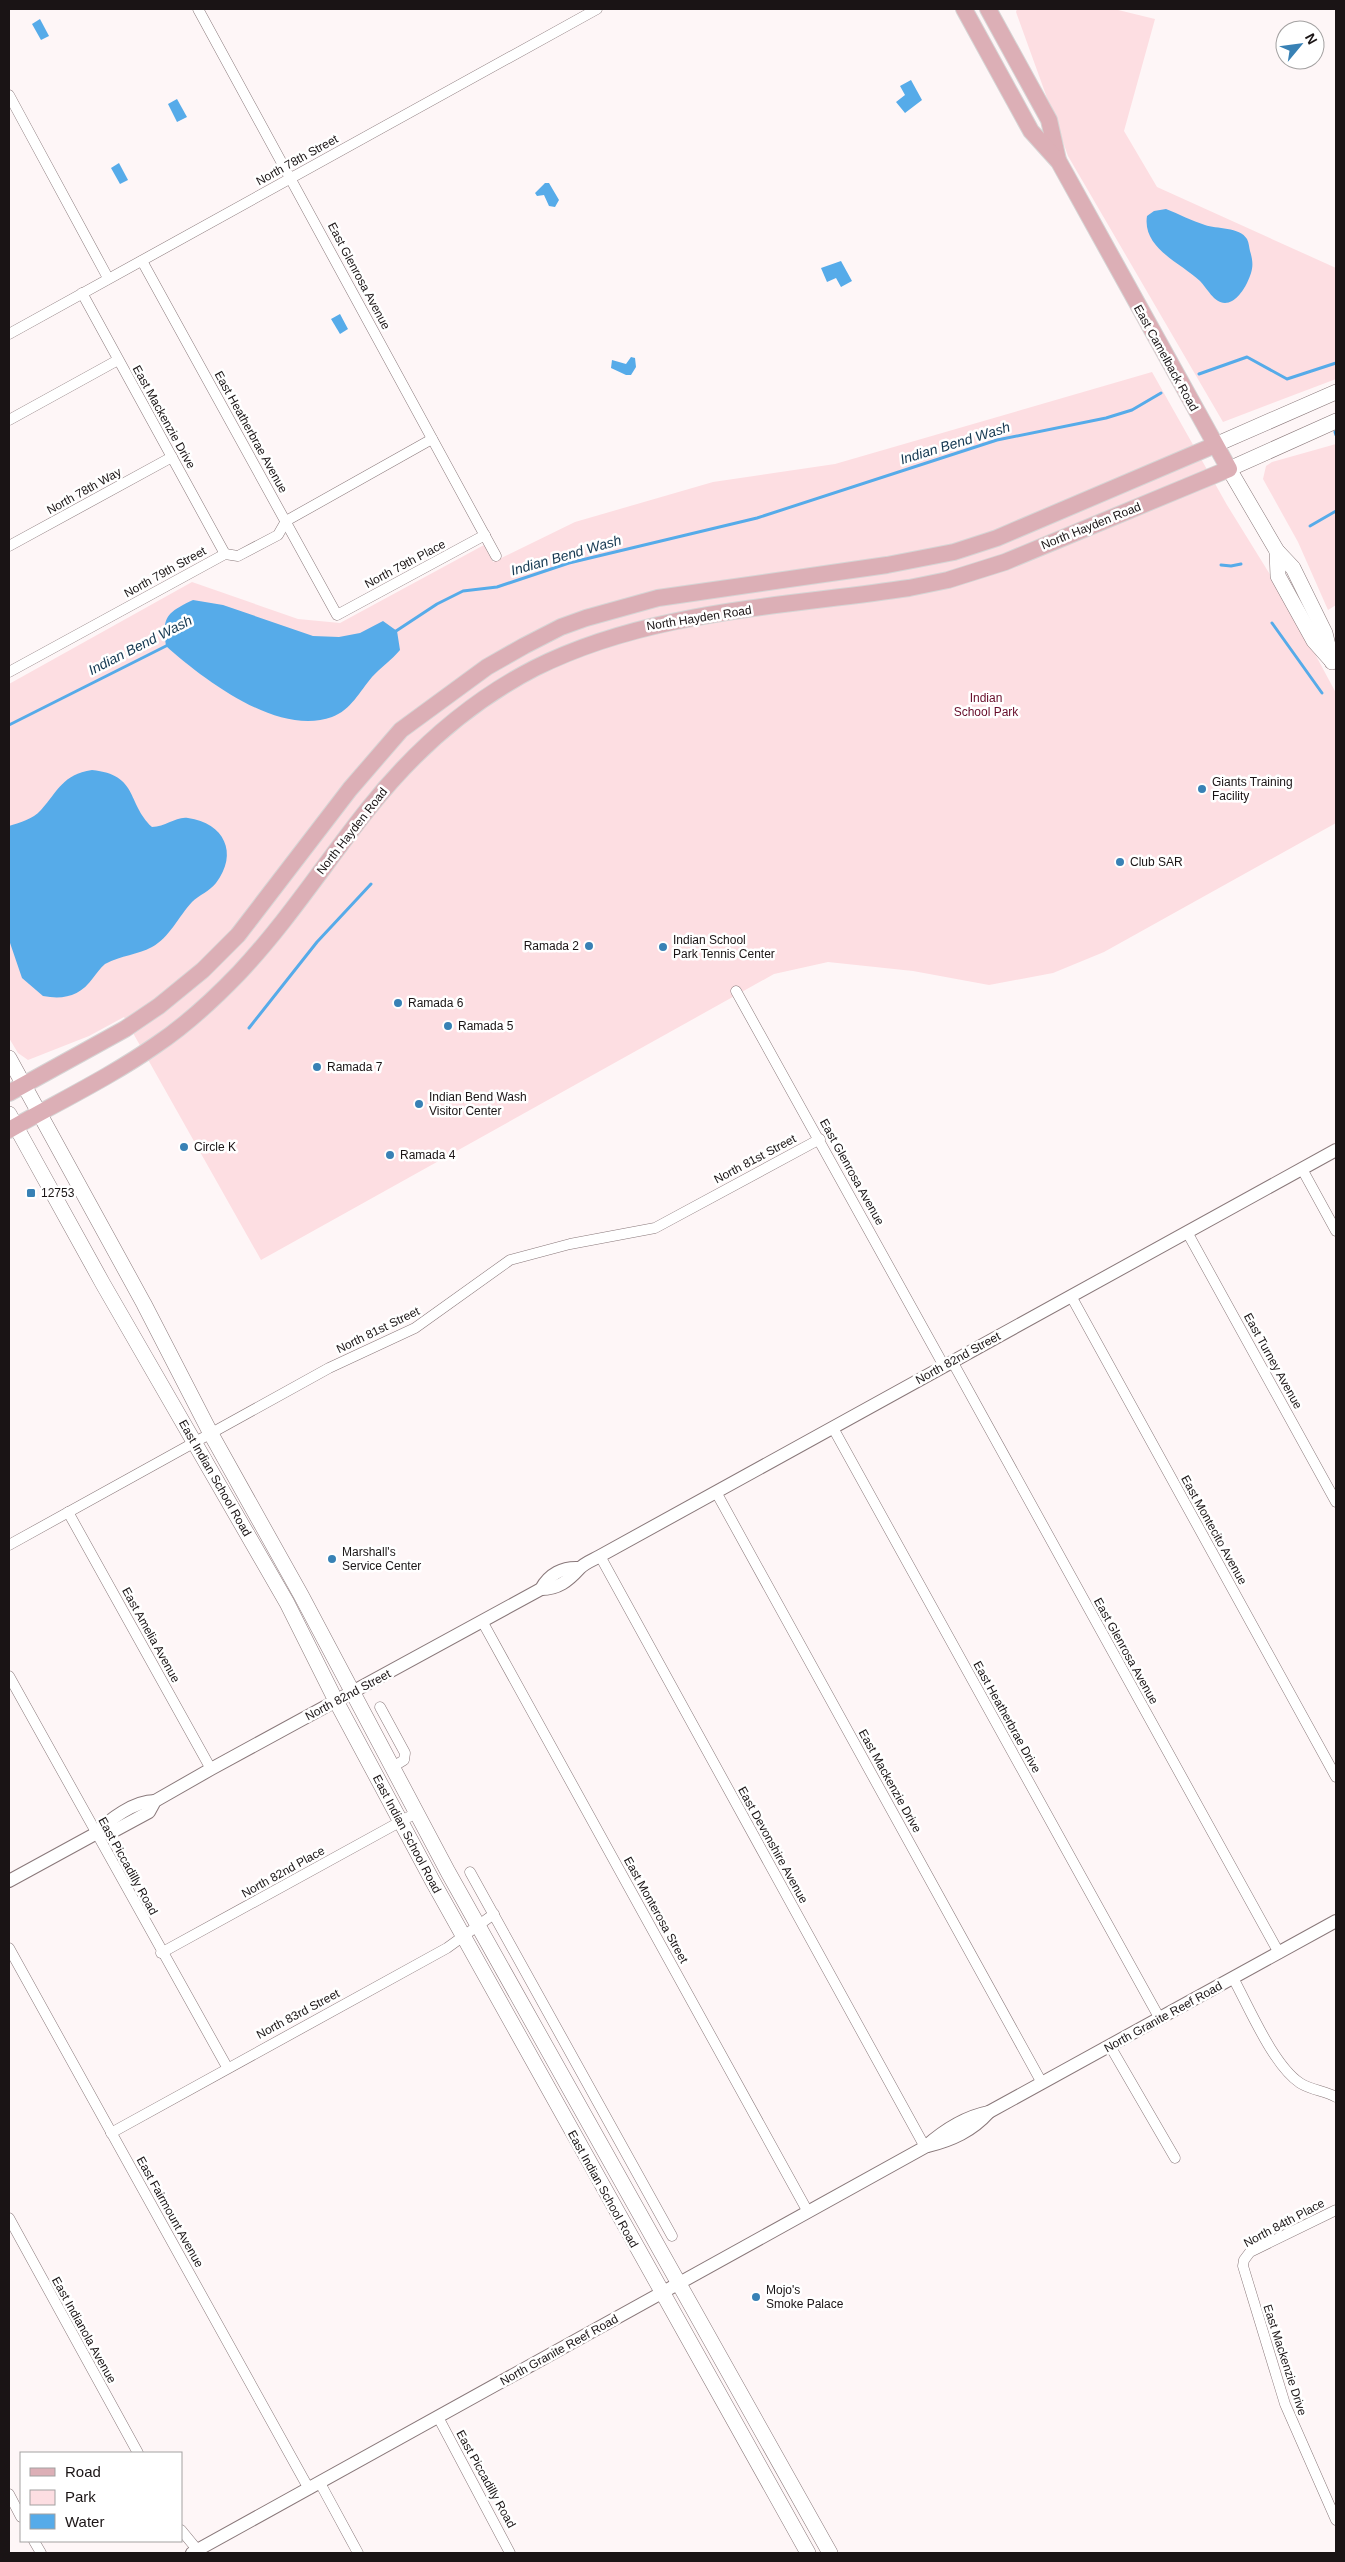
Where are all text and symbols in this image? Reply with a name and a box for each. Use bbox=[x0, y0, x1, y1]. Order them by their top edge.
north arrow bbox=[1275, 20, 1325, 70]
text: N bbox=[1302, 30, 1321, 47]
street label: North 78th Street bbox=[254, 131, 341, 188]
street label: East Glenrosa Avenue bbox=[325, 220, 393, 332]
street label: East Camelback Road bbox=[1131, 302, 1201, 414]
street label: East Mackenzie Drive bbox=[130, 363, 198, 471]
street label: East Heatherbrae Avenue bbox=[212, 369, 291, 496]
water label: Indian Bend Wash bbox=[898, 419, 1012, 467]
street label: North 78th Way bbox=[44, 465, 124, 517]
street label: North Hayden Road bbox=[1039, 500, 1143, 552]
water label: Indian Bend Wash bbox=[509, 532, 623, 578]
street label: North 79th Place bbox=[362, 537, 448, 591]
street label: North 79th Street bbox=[122, 543, 209, 600]
street label: North Hayden Road bbox=[646, 603, 752, 633]
water label: Indian Bend Wash bbox=[86, 612, 195, 678]
park label: Indian School Park bbox=[954, 691, 1019, 719]
place label: Giants Training Facility bbox=[1212, 775, 1293, 803]
marker: Giants Training Facility bbox=[1196, 783, 1208, 795]
street label: North Hayden Road bbox=[314, 785, 390, 877]
place label: Club SAR bbox=[1130, 855, 1183, 869]
marker: Club SAR bbox=[1114, 856, 1126, 868]
place label: Indian School Park Tennis Center bbox=[673, 933, 775, 961]
place label: Ramada 2 bbox=[524, 939, 579, 953]
marker: Ramada 2 bbox=[583, 940, 595, 952]
marker: Indian School Park Tennis Center bbox=[657, 941, 669, 953]
place label: Ramada 6 bbox=[408, 996, 464, 1010]
marker: Ramada 6 bbox=[392, 997, 404, 1009]
place label: Ramada 5 bbox=[458, 1019, 514, 1033]
marker: Ramada 5 bbox=[442, 1020, 454, 1032]
place label: Ramada 7 bbox=[327, 1060, 383, 1074]
marker: Ramada 7 bbox=[311, 1061, 323, 1073]
place label: Indian Bend Wash Visitor Center bbox=[429, 1090, 527, 1118]
marker: Indian Bend Wash Visitor Center bbox=[413, 1098, 425, 1110]
street label: East Glenrosa Avenue bbox=[817, 1116, 887, 1228]
street label: North 81st Street bbox=[712, 1131, 799, 1186]
place label: Circle K bbox=[194, 1140, 236, 1154]
marker: Circle K bbox=[178, 1141, 190, 1153]
place label: Ramada 4 bbox=[400, 1148, 456, 1162]
marker: Ramada 4 bbox=[384, 1149, 396, 1161]
place label: 12753 bbox=[41, 1186, 75, 1200]
marker: 12753 bbox=[25, 1187, 37, 1199]
street label: North 81st Street bbox=[334, 1304, 422, 1356]
street label: East Turney Avenue bbox=[1241, 1311, 1305, 1412]
street label: North 82nd Street bbox=[913, 1329, 1003, 1387]
street label: East Indian School Road bbox=[176, 1417, 254, 1539]
street label: East Montecito Avenue bbox=[1178, 1473, 1250, 1587]
place label: Marshall's Service Center bbox=[342, 1545, 421, 1573]
marker: Marshall's Service Center bbox=[326, 1553, 338, 1565]
street label: East Amelia Avenue bbox=[119, 1585, 183, 1685]
street label: East Glenrosa Avenue bbox=[1091, 1595, 1161, 1707]
street label: East Heatherbrae Drive bbox=[970, 1659, 1044, 1776]
street label: North 82nd Street bbox=[303, 1666, 394, 1723]
street label: East Mackenzie Drive bbox=[856, 1727, 924, 1835]
street label: East Indian School Road bbox=[370, 1772, 444, 1896]
street label: East Devonshire Avenue bbox=[735, 1784, 811, 1906]
street label: East Piccadilly Road bbox=[95, 1815, 161, 1917]
street label: North 82nd Place bbox=[239, 1843, 327, 1901]
street label: East Monterosa Street bbox=[621, 1854, 691, 1966]
street label: North Granite Reef Road bbox=[1102, 1979, 1224, 2055]
street label: North 83rd Street bbox=[254, 1986, 343, 2042]
street label: East Indian School Road bbox=[565, 2128, 641, 2250]
street label: East Fairmount Avenue bbox=[134, 2154, 206, 2270]
street label: North 84th Place bbox=[1241, 2196, 1327, 2250]
street label: East Indianola Avenue bbox=[49, 2274, 119, 2386]
place label: Mojo's Smoke Palace bbox=[766, 2283, 844, 2311]
marker: Mojo's Smoke Palace bbox=[750, 2291, 762, 2303]
street label: East Mackenzie Drive bbox=[1260, 2303, 1310, 2418]
street label: North Granite Reef Road bbox=[498, 2312, 620, 2388]
street label: East Piccadilly Road bbox=[453, 2428, 519, 2530]
legend bbox=[20, 2452, 182, 2542]
text: Road bbox=[65, 2463, 101, 2480]
text: Park bbox=[65, 2488, 96, 2505]
text: Water bbox=[65, 2513, 104, 2530]

